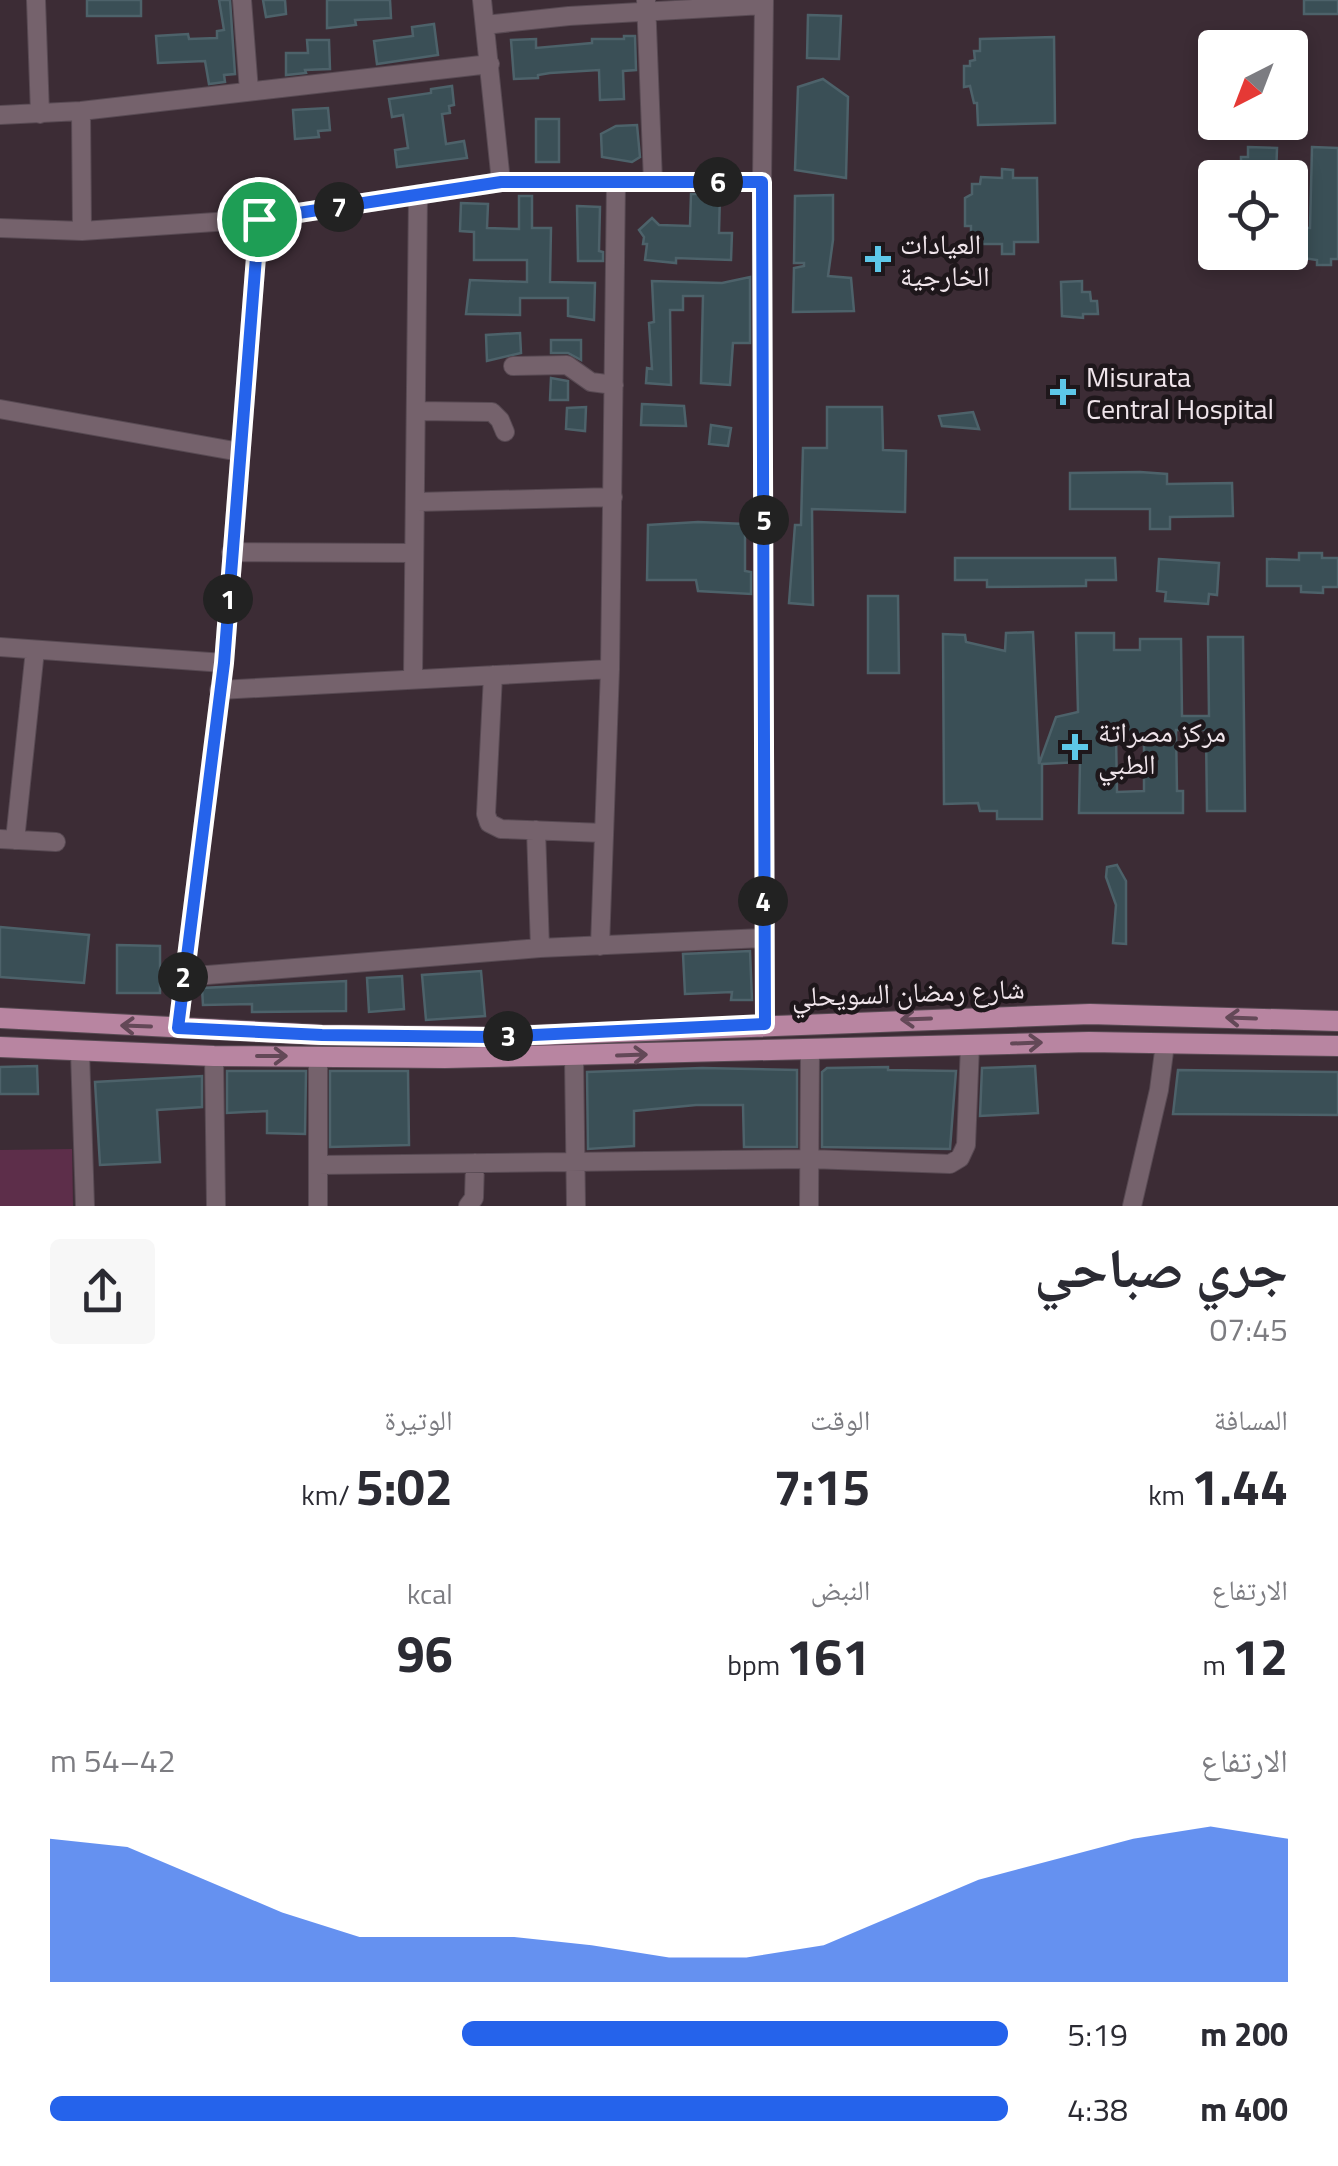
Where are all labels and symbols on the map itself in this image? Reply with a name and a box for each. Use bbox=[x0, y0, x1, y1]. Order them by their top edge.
north arrow bbox=[1198, 30, 1308, 140]
pin: 6 bbox=[693, 157, 743, 207]
pin bbox=[217, 177, 302, 262]
pin: 7 bbox=[314, 182, 364, 232]
place label: العيادات الخارجية bbox=[900, 222, 990, 297]
marker: العيادات الخارجية bbox=[865, 246, 891, 272]
place label: Misurata Central Hospital bbox=[1086, 355, 1274, 430]
marker: Misurata Central Hospital bbox=[1050, 379, 1076, 405]
pin: 5 bbox=[739, 495, 789, 545]
pin: 1 bbox=[203, 574, 253, 624]
place label: مركز مصراتة الطبي bbox=[1098, 710, 1226, 787]
marker: مركز مصراتة الطبي bbox=[1062, 734, 1088, 760]
pin: 4 bbox=[738, 876, 788, 926]
pin: 2 bbox=[158, 952, 208, 1002]
street label: شارع رمضان السويحلي bbox=[791, 966, 1025, 1020]
one-way arrow bbox=[1225, 1009, 1257, 1028]
one-way arrow bbox=[900, 1010, 932, 1029]
pin: 3 bbox=[483, 1011, 533, 1061]
one-way arrow bbox=[121, 1016, 153, 1035]
one-way arrow bbox=[1011, 1034, 1043, 1053]
one-way arrow bbox=[256, 1046, 288, 1066]
one-way arrow bbox=[616, 1046, 648, 1065]

